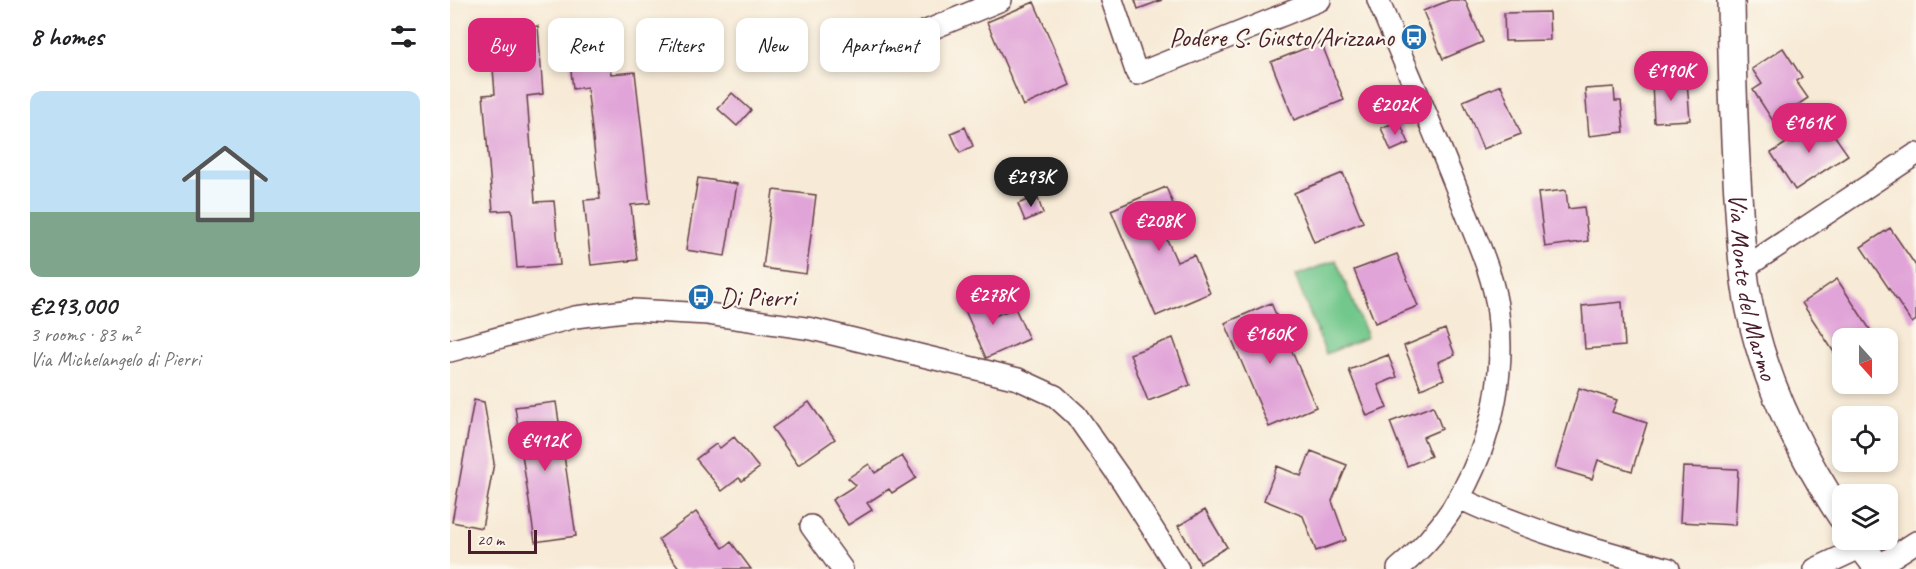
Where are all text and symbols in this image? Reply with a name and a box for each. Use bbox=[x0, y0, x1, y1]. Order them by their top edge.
chip: Buy bbox=[468, 18, 536, 72]
chip: Rent bbox=[548, 18, 624, 72]
chip: Filters bbox=[636, 18, 724, 72]
chip: New bbox=[736, 18, 808, 72]
chip: Apartment bbox=[820, 18, 940, 72]
text: 8 homes bbox=[30, 20, 103, 53]
icon: filters bbox=[387, 20, 420, 53]
place label: Podere S. Giusto/Arizzano bbox=[1169, 21, 1396, 54]
bus stop icon: Podere S. Giusto/Arizzano bbox=[1399, 22, 1429, 52]
pin: €190K bbox=[1629, 51, 1713, 102]
text: €190K bbox=[1648, 58, 1694, 83]
pin: €202K bbox=[1353, 85, 1437, 136]
text: €202K bbox=[1372, 92, 1418, 117]
pin: €161K bbox=[1767, 103, 1851, 154]
text: €161K bbox=[1786, 110, 1832, 135]
icon: home bbox=[171, 130, 279, 238]
pin: €293K bbox=[989, 157, 1073, 208]
text: €293K bbox=[1008, 164, 1054, 189]
street label: Via Monte del Marmo bbox=[1721, 192, 1786, 386]
pin: €208K bbox=[1117, 201, 1201, 252]
text: €208K bbox=[1136, 208, 1182, 233]
pin: €278K bbox=[951, 275, 1035, 326]
place label: Di Pierri bbox=[720, 281, 799, 314]
bus stop icon: Di Pierri bbox=[686, 282, 716, 312]
text: €278K bbox=[970, 282, 1016, 307]
text: €293,000 bbox=[30, 289, 117, 322]
pin: €160K bbox=[1228, 314, 1312, 365]
text: €160K bbox=[1247, 321, 1293, 346]
text: 3 rooms · 83 m² bbox=[30, 322, 138, 347]
north arrow bbox=[1832, 328, 1898, 394]
map controls bbox=[1832, 328, 1898, 550]
text: Via Michelangelo di Pierri bbox=[30, 347, 201, 372]
button: locate bbox=[1832, 406, 1898, 472]
pin: €412K bbox=[503, 421, 587, 472]
text: €412K bbox=[522, 428, 568, 453]
button: layers bbox=[1832, 484, 1898, 550]
scale bar bbox=[468, 527, 537, 554]
text: 20 m bbox=[477, 530, 504, 550]

